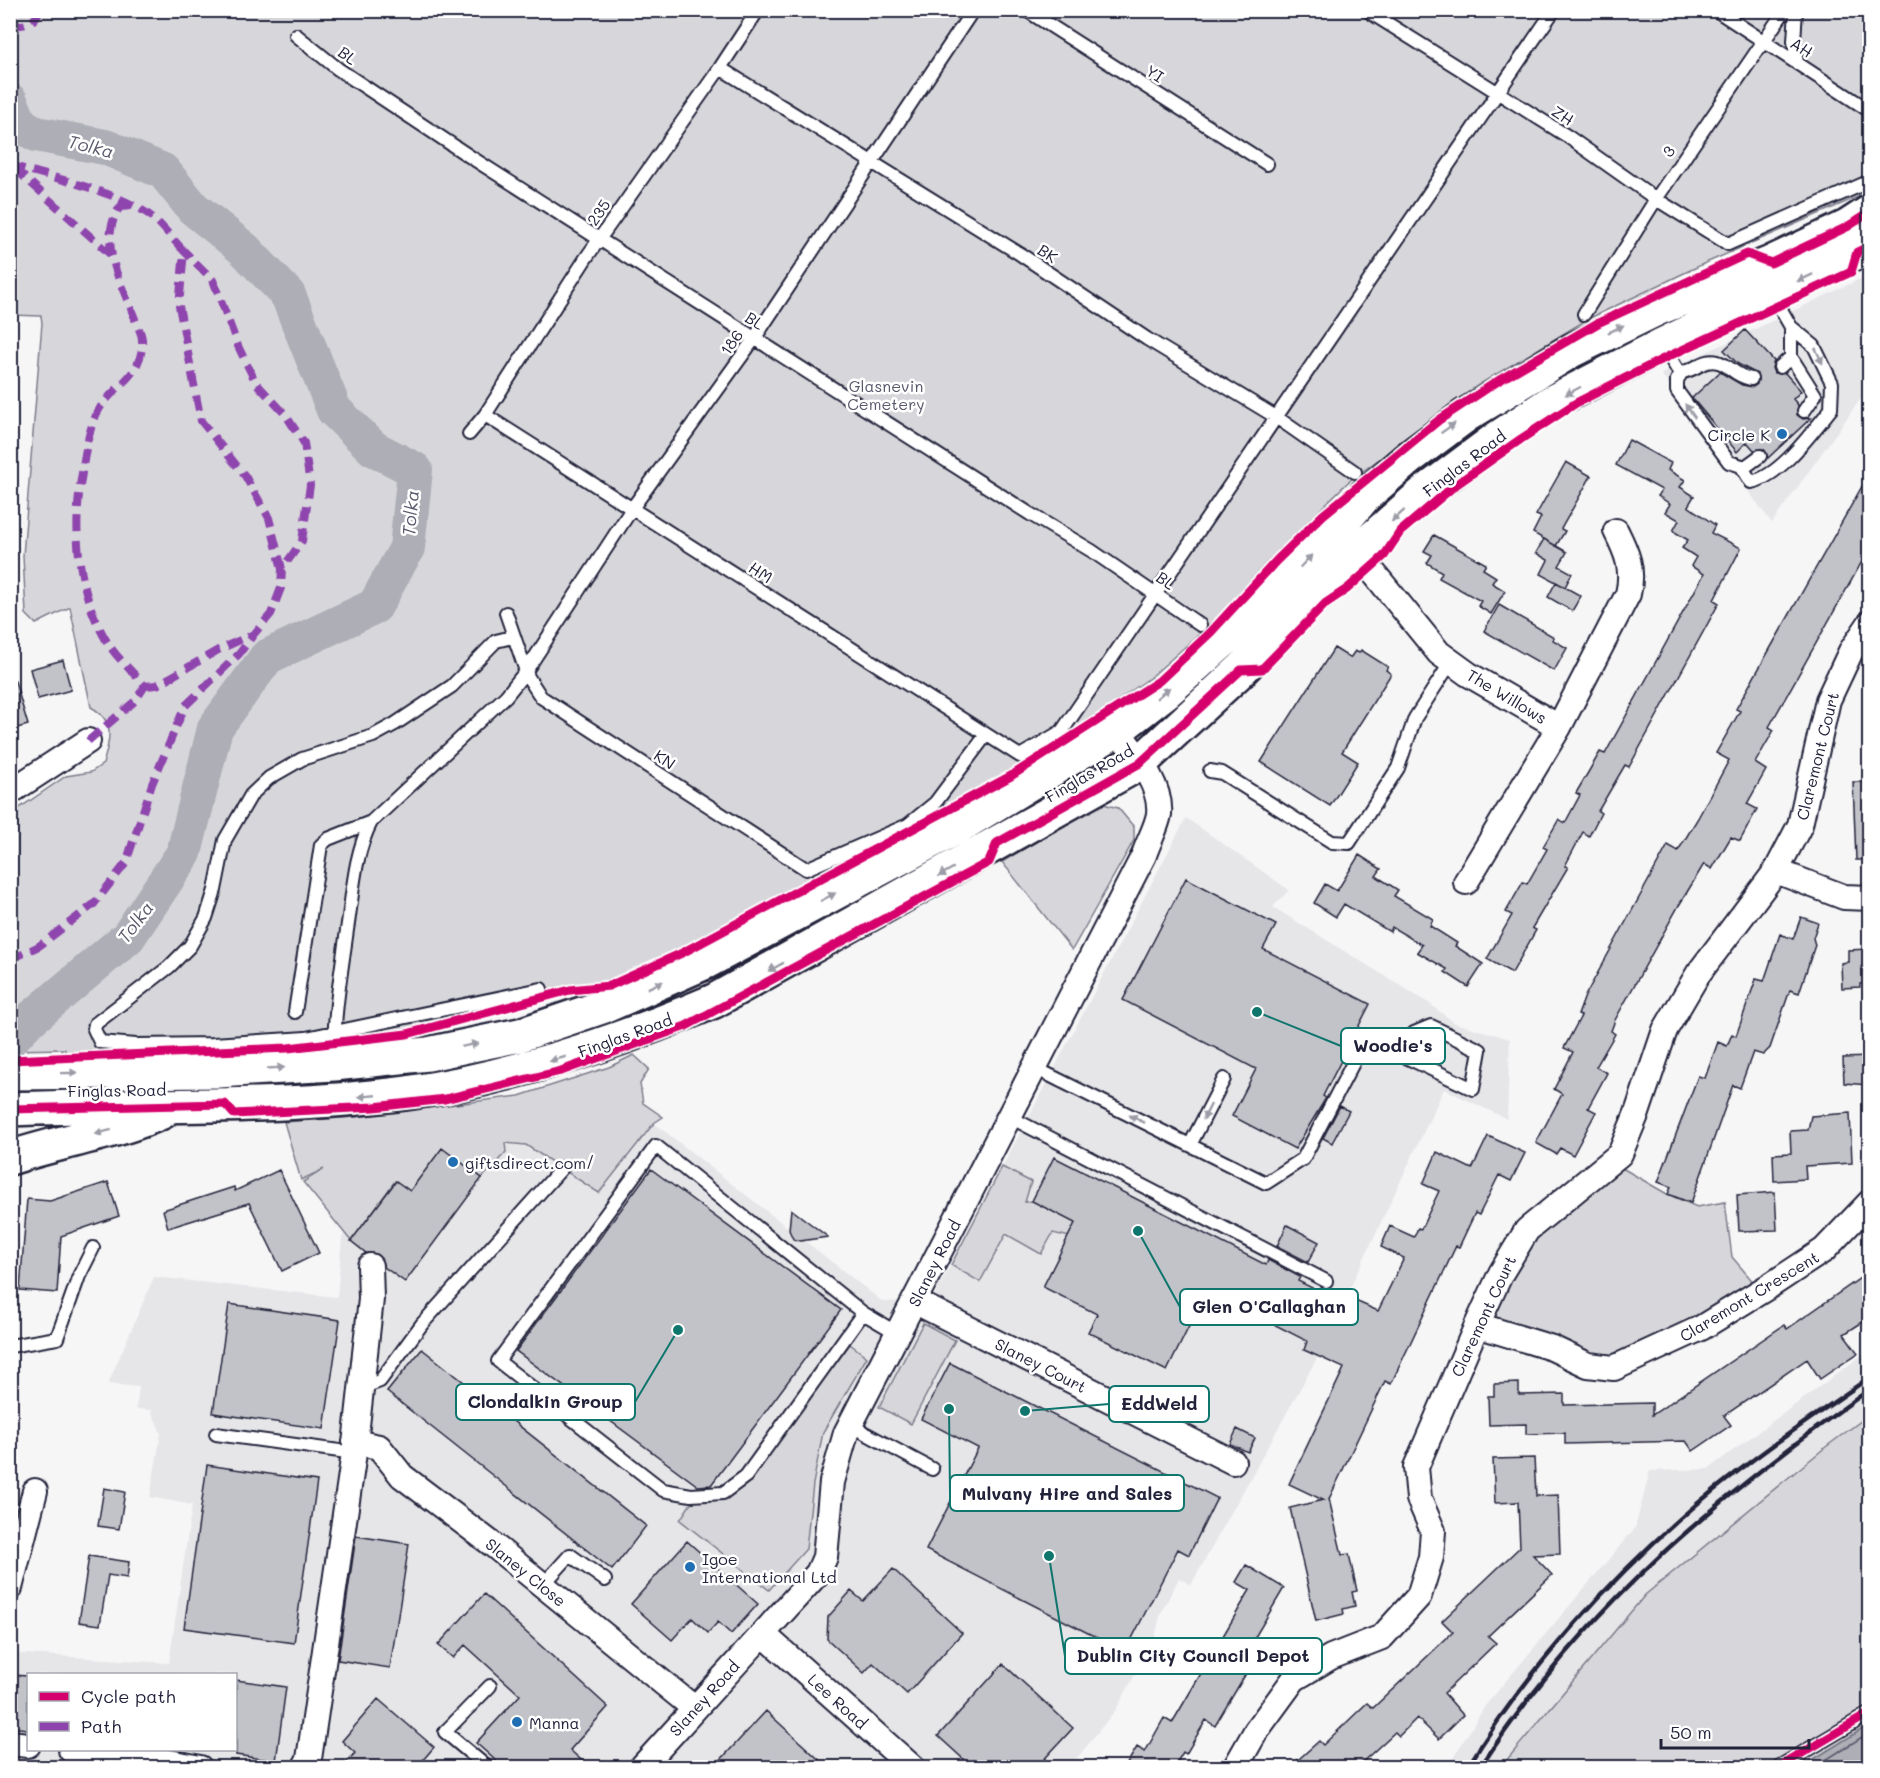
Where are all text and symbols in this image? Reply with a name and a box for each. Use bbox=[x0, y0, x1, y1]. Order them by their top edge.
street label: AH bbox=[1787, 32, 1817, 62]
street label: BL bbox=[334, 41, 362, 69]
street label: YI bbox=[1142, 59, 1168, 87]
street label: ZH bbox=[1548, 100, 1578, 130]
water label: Tolka bbox=[66, 129, 116, 163]
street label: 3 bbox=[1657, 141, 1679, 161]
street label: 235 bbox=[582, 195, 614, 229]
street label: BK bbox=[1034, 239, 1062, 267]
one-way arrow bbox=[1796, 273, 1813, 282]
street label: BL bbox=[742, 306, 769, 334]
one-way arrow bbox=[1607, 324, 1624, 334]
street label: 186 bbox=[715, 325, 747, 359]
one-way arrow bbox=[1814, 347, 1823, 364]
park label: Glasnevin Cemetery bbox=[847, 375, 925, 414]
one-way arrow bbox=[1564, 386, 1581, 396]
one-way arrow bbox=[1684, 403, 1696, 419]
one-way arrow bbox=[1440, 423, 1456, 434]
place label: Circle K bbox=[1707, 424, 1770, 445]
street label: Finglas Road bbox=[1418, 425, 1510, 501]
marker: Circle K bbox=[1775, 427, 1789, 441]
water label: Tolka bbox=[396, 489, 424, 537]
one-way arrow bbox=[1390, 509, 1405, 523]
one-way arrow bbox=[1299, 553, 1313, 568]
street label: HM bbox=[745, 557, 777, 587]
street label: BL bbox=[1152, 566, 1180, 594]
street label: The Willows bbox=[1463, 664, 1551, 728]
one-way arrow bbox=[1155, 687, 1170, 700]
street label: Claremont Court bbox=[1791, 690, 1843, 822]
street label: Finglas Road bbox=[1041, 739, 1137, 807]
street label: KN bbox=[650, 744, 680, 774]
one-way arrow bbox=[937, 867, 954, 877]
one-way arrow bbox=[820, 892, 837, 902]
water label: Tolka bbox=[112, 896, 158, 948]
one-way arrow bbox=[767, 962, 784, 972]
one-way arrow bbox=[646, 980, 664, 990]
street label: Finglas Road bbox=[575, 1008, 675, 1062]
callout: Woodie's bbox=[1341, 1028, 1445, 1064]
text: Woodie's bbox=[1353, 1033, 1433, 1057]
one-way arrow bbox=[461, 1040, 479, 1050]
one-way arrow bbox=[549, 1055, 567, 1064]
one-way arrow bbox=[267, 1063, 286, 1072]
one-way arrow bbox=[59, 1068, 78, 1078]
street label: Finglas Road bbox=[67, 1079, 167, 1101]
one-way arrow bbox=[357, 1091, 376, 1101]
one-way arrow bbox=[1202, 1104, 1212, 1121]
one-way arrow bbox=[1129, 1114, 1146, 1124]
one-way arrow bbox=[93, 1127, 112, 1137]
place label: giftsdirect.com/ bbox=[465, 1152, 594, 1173]
marker: giftsdirect.com/ bbox=[446, 1155, 460, 1169]
street label: Slaney Road bbox=[903, 1216, 965, 1310]
street label: Claremont Crescent bbox=[1675, 1246, 1823, 1346]
street label: Claremont Court bbox=[1446, 1252, 1520, 1380]
callout: Glen O'Callaghan bbox=[1180, 1289, 1358, 1325]
text: Glen O'Callaghan bbox=[1192, 1294, 1346, 1318]
street label: Slaney Court bbox=[992, 1333, 1090, 1397]
callout: Clondalkin Group bbox=[456, 1384, 635, 1420]
callout: EddWeld bbox=[1109, 1386, 1209, 1422]
text: Clondalkin Group bbox=[467, 1389, 623, 1413]
text: EddWeld bbox=[1121, 1391, 1197, 1415]
callout: Mulvany Hire and Sales bbox=[950, 1475, 1184, 1511]
text: Mulvany Hire and Sales bbox=[962, 1481, 1172, 1505]
street label: Slaney Close bbox=[481, 1533, 571, 1611]
place label: Igoe International Ltd bbox=[702, 1548, 837, 1587]
marker: Igoe International Ltd bbox=[683, 1560, 697, 1574]
callout: Dublin City Council Depot bbox=[1065, 1638, 1322, 1674]
text: Dublin City Council Depot bbox=[1076, 1643, 1310, 1667]
street label: Slaney Road bbox=[664, 1656, 744, 1740]
street label: Lee Road bbox=[804, 1669, 872, 1733]
legend bbox=[27, 1673, 237, 1751]
text: Cycle path bbox=[81, 1684, 176, 1708]
place label: Manna bbox=[529, 1712, 579, 1733]
scale bar bbox=[1661, 1712, 1810, 1750]
text: Path bbox=[81, 1714, 121, 1738]
marker: Manna bbox=[510, 1715, 524, 1729]
text: 50 m bbox=[1670, 1720, 1712, 1744]

